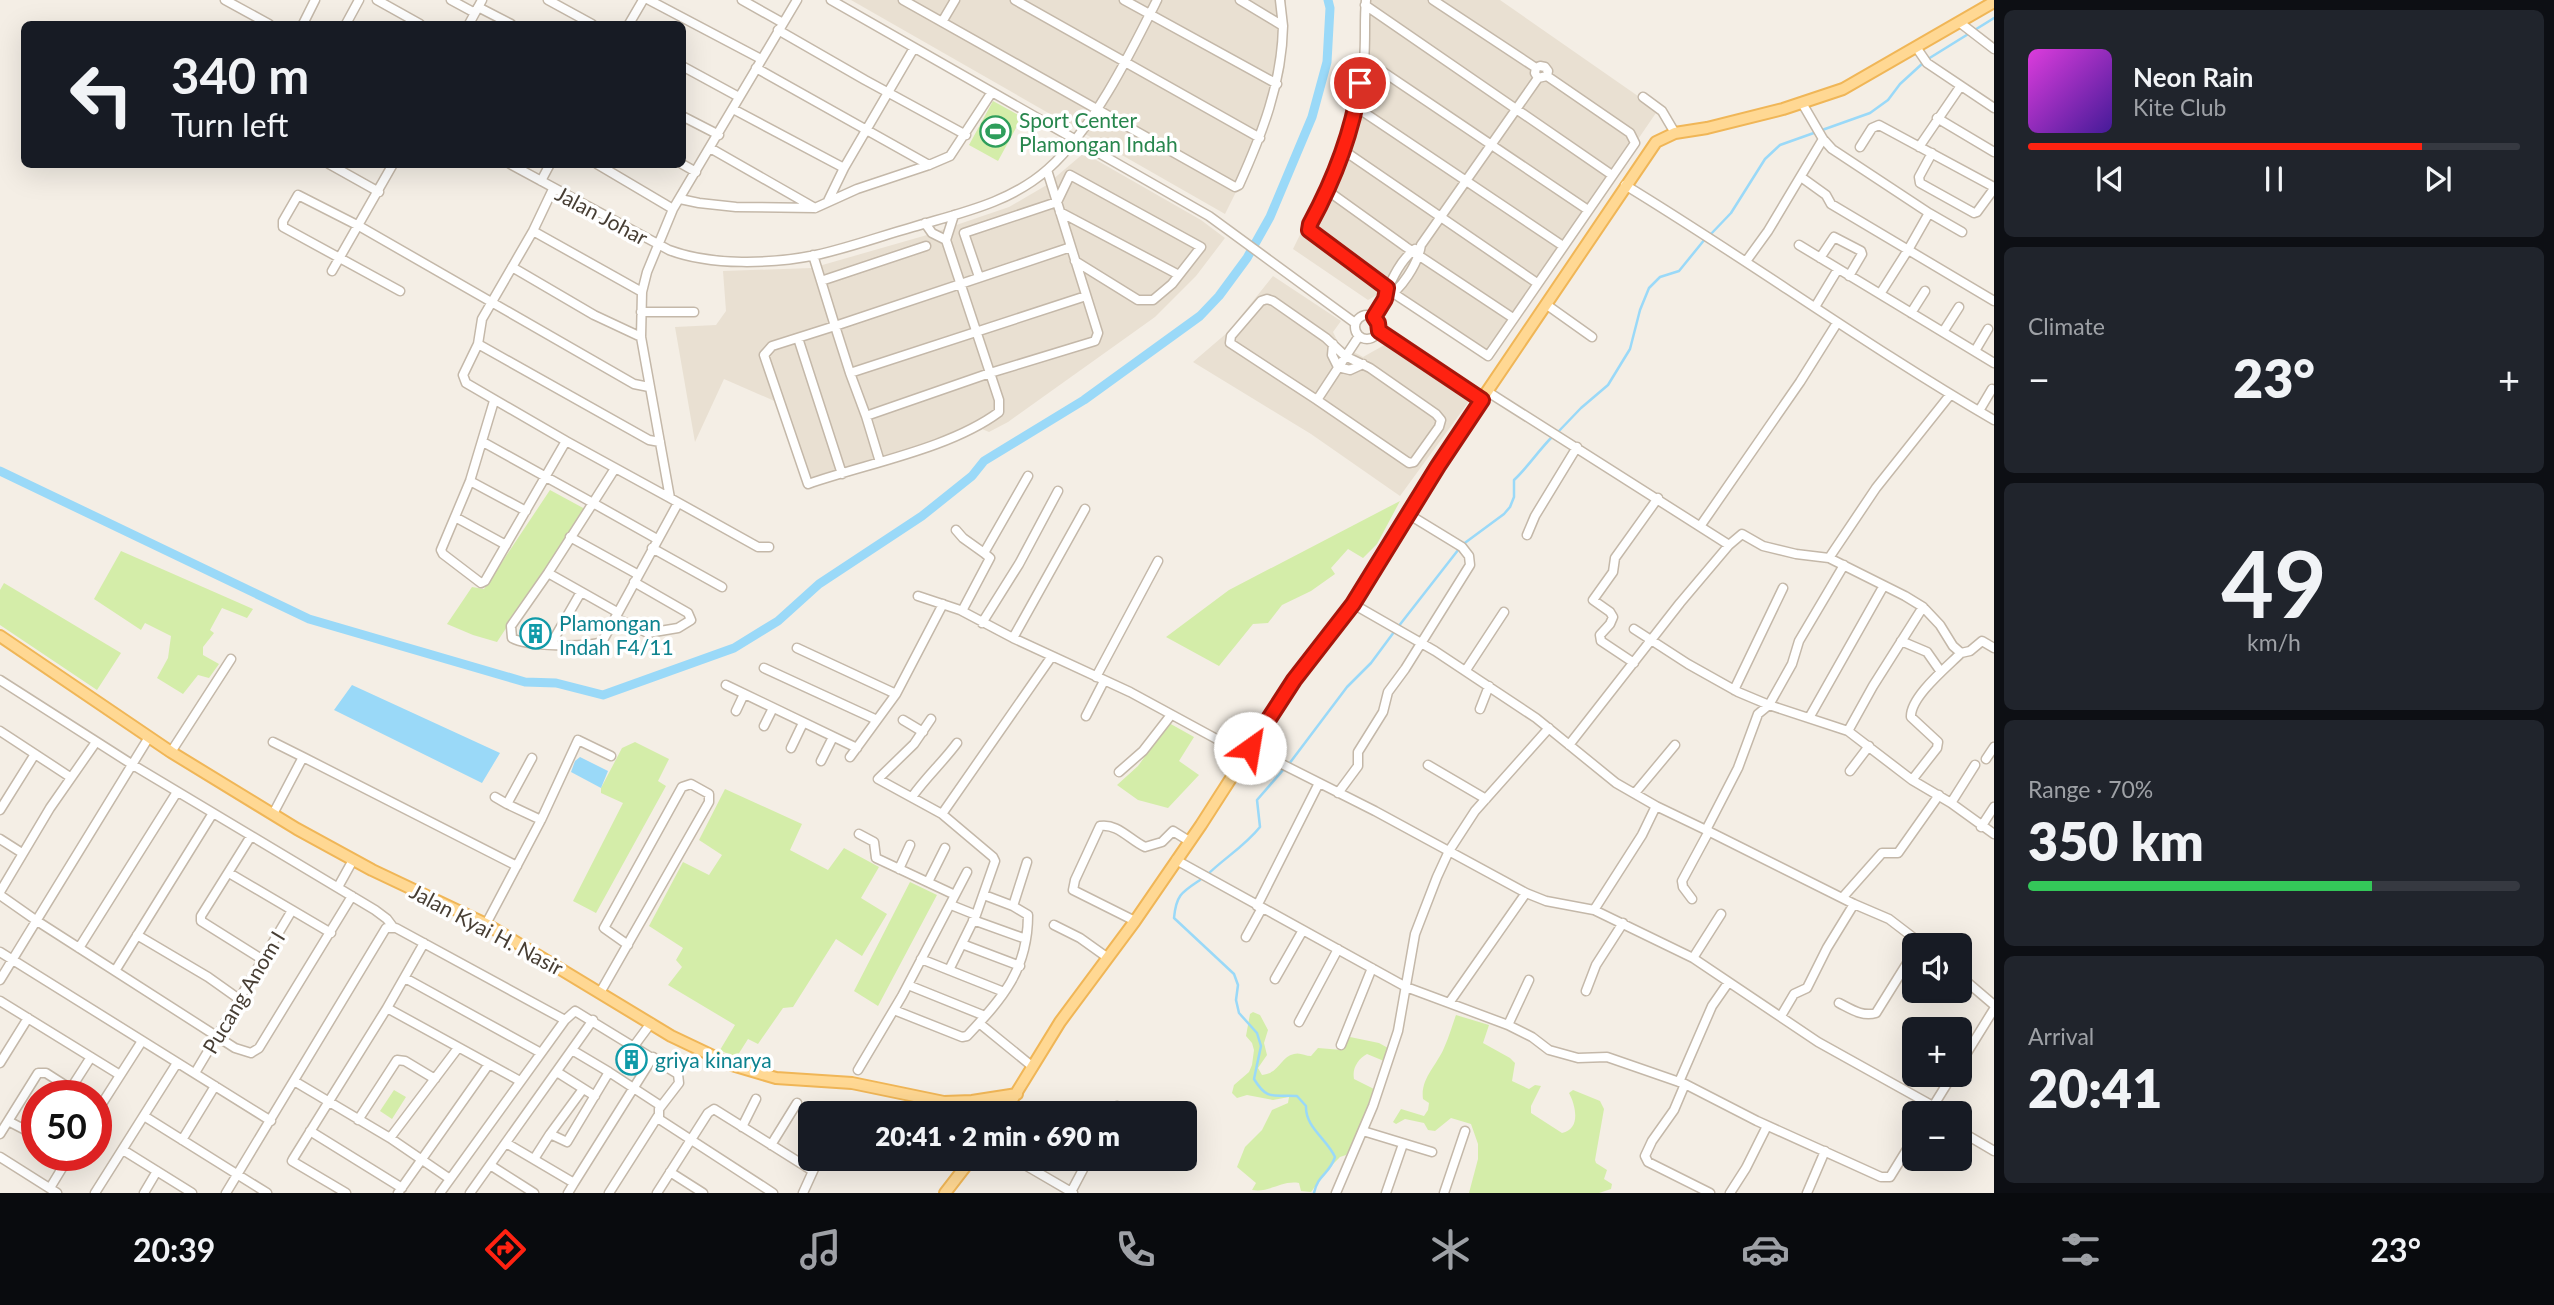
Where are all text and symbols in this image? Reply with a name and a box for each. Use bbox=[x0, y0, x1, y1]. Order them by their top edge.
text: 340 m bbox=[171, 46, 309, 104]
icon: left bbox=[56, 49, 147, 140]
pin bbox=[1330, 53, 1390, 113]
text: Neon Rain bbox=[2133, 61, 2253, 93]
icon: arrive bbox=[1341, 64, 1379, 102]
text: Kite Club bbox=[2133, 93, 2226, 121]
text: Turn left bbox=[171, 105, 288, 144]
place label: Sport Center Plamongan Indah bbox=[1019, 107, 1178, 156]
sports icon: Sport Center Plamongan Indah bbox=[979, 114, 1013, 148]
icon: previous bbox=[2091, 160, 2129, 198]
icon: pause bbox=[2255, 160, 2293, 198]
icon: next bbox=[2419, 160, 2457, 198]
street label: Jalan Johar bbox=[552, 180, 653, 250]
text: Climate bbox=[2028, 312, 2105, 340]
text: 23° bbox=[2233, 347, 2315, 409]
text: − bbox=[2028, 356, 2050, 402]
text: + bbox=[2498, 356, 2520, 402]
text: 49 bbox=[2221, 528, 2327, 637]
place label: Plamongan Indah F4/11 bbox=[559, 610, 674, 659]
building icon: Plamongan Indah F4/11 bbox=[519, 617, 553, 651]
text: km/h bbox=[2247, 628, 2301, 656]
position arrow bbox=[1213, 711, 1287, 785]
text: Range · 70% bbox=[2028, 775, 2153, 803]
text: 350 km bbox=[2028, 810, 2204, 872]
street label: Jalan Kyai H. Nasir bbox=[406, 878, 568, 980]
street label: Pucang Anom I bbox=[197, 926, 289, 1058]
map controls bbox=[1902, 933, 1972, 1171]
button: sound bbox=[1902, 933, 1972, 1003]
button: + bbox=[1902, 1017, 1972, 1087]
text: Arrival bbox=[2028, 1022, 2094, 1050]
building icon: griya kinarya bbox=[615, 1042, 649, 1076]
place label: griya kinarya bbox=[655, 1047, 772, 1072]
text: 20:41 bbox=[2028, 1057, 2162, 1119]
speed limit sign: 50 bbox=[21, 1080, 112, 1171]
button: − bbox=[1902, 1101, 1972, 1171]
text: 20:41 · 2 min · 690 m bbox=[875, 1120, 1120, 1152]
icon: directions bbox=[481, 1225, 530, 1274]
icon: music bbox=[796, 1225, 845, 1274]
icon: phone bbox=[1111, 1225, 1160, 1274]
icon: climate bbox=[1426, 1225, 1475, 1274]
icon: car bbox=[1741, 1225, 1790, 1274]
icon: filters bbox=[2056, 1225, 2105, 1274]
text: 20:39 bbox=[133, 1230, 215, 1269]
text: 23° bbox=[2371, 1230, 2421, 1269]

